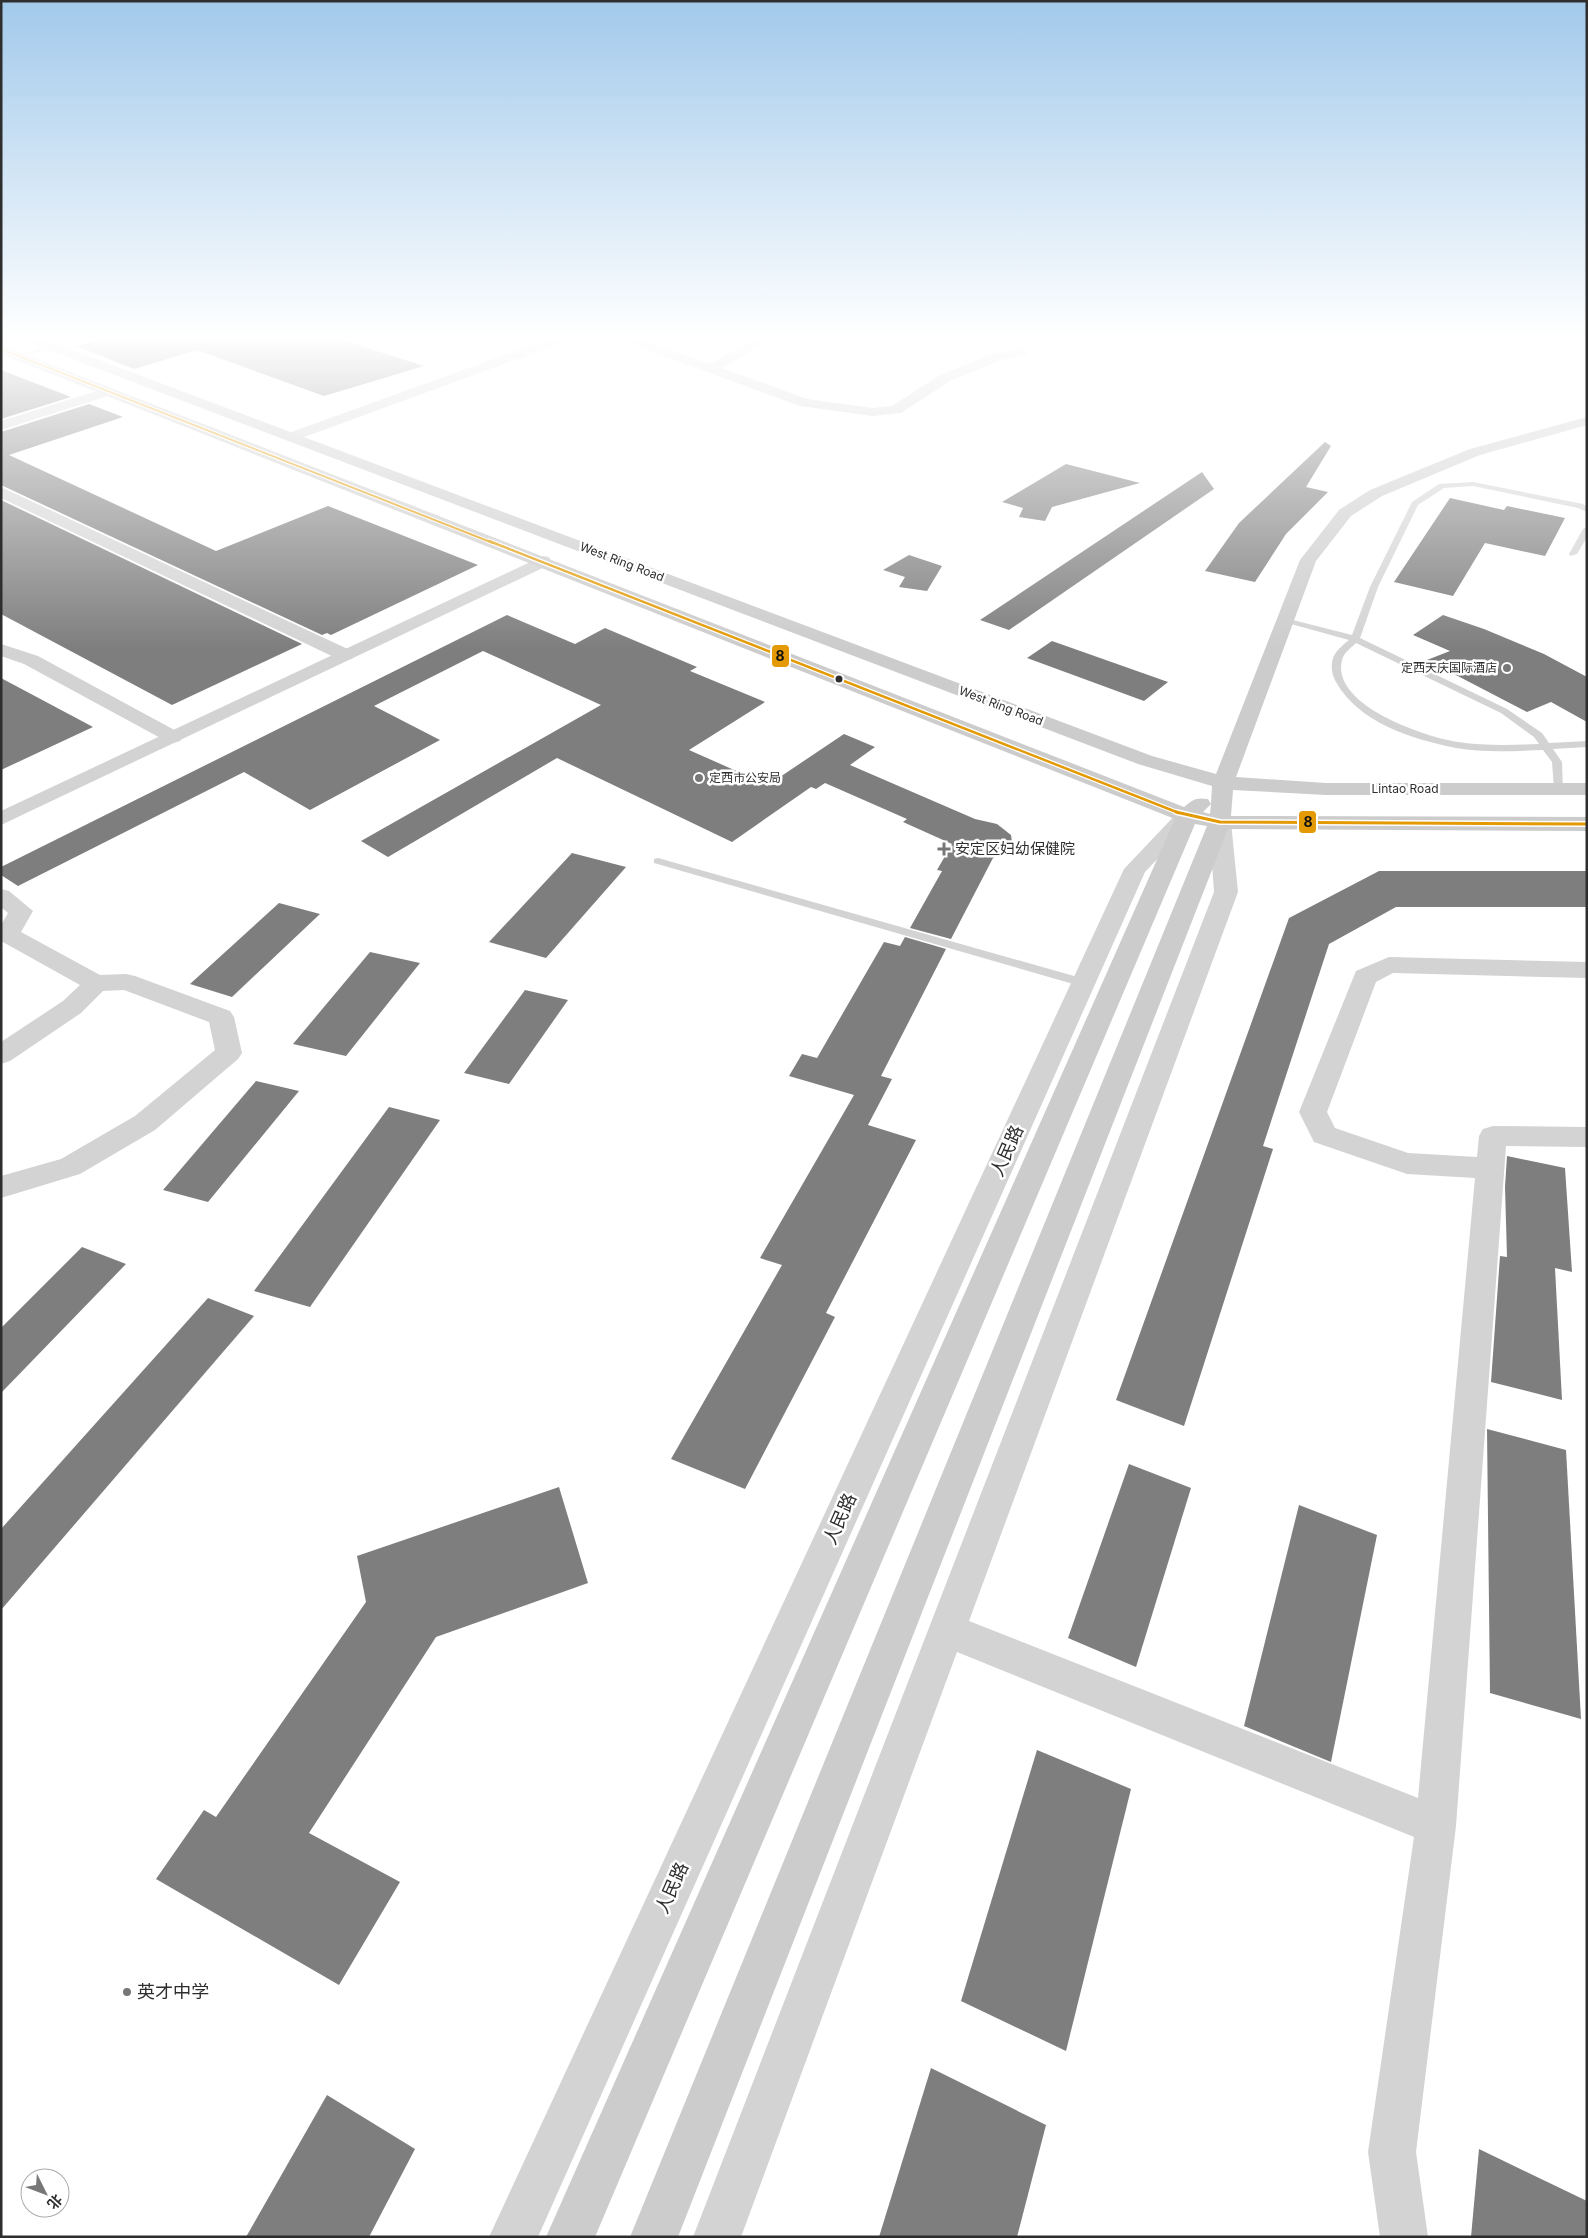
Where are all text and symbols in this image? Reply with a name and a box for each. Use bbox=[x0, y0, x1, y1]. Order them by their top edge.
street label: West Ring Road bbox=[578, 539, 667, 585]
line badge: 8 bbox=[771, 644, 790, 668]
text: 8 bbox=[775, 647, 785, 664]
place label: 定西天庆国际酒店 bbox=[1401, 660, 1497, 675]
marker: 定西天庆国际酒店 bbox=[1501, 662, 1513, 674]
unlabelled marker bbox=[834, 674, 844, 684]
street label: West Ring Road bbox=[957, 683, 1046, 729]
place label: 定西市公安局 bbox=[709, 770, 781, 785]
marker: 定西市公安局 bbox=[693, 772, 705, 784]
street label: Lintao Road bbox=[1371, 781, 1439, 796]
line badge: 8 bbox=[1298, 810, 1317, 834]
text: 8 bbox=[1303, 813, 1313, 830]
place label: 安定区妇幼保健院 bbox=[955, 839, 1075, 858]
marker: 安定区妇幼保健院 bbox=[937, 842, 951, 856]
street label: 人民路 bbox=[986, 1122, 1027, 1180]
street label: 人民路 bbox=[819, 1490, 860, 1548]
street label: 人民路 bbox=[651, 1859, 692, 1917]
place label: 英才中学 bbox=[137, 1981, 209, 2002]
marker: 英才中学 bbox=[121, 1986, 133, 1998]
north arrow bbox=[20, 2168, 70, 2218]
text: 北 bbox=[44, 2191, 66, 2213]

